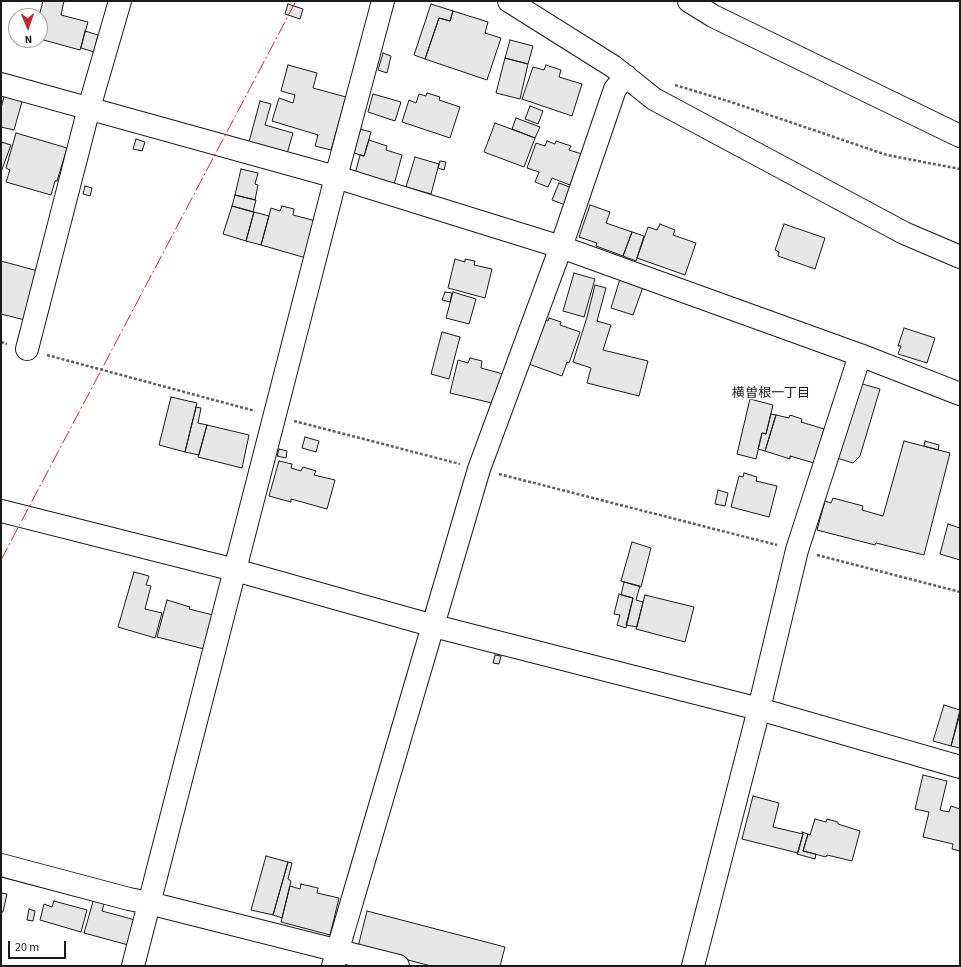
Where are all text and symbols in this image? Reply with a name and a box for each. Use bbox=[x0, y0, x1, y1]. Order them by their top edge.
north arrow bbox=[8, 8, 48, 48]
text: N bbox=[24, 32, 32, 47]
district label: 横曽根一丁目 bbox=[732, 386, 810, 402]
scale bar bbox=[10, 933, 68, 959]
text: 20 m bbox=[15, 939, 39, 956]

